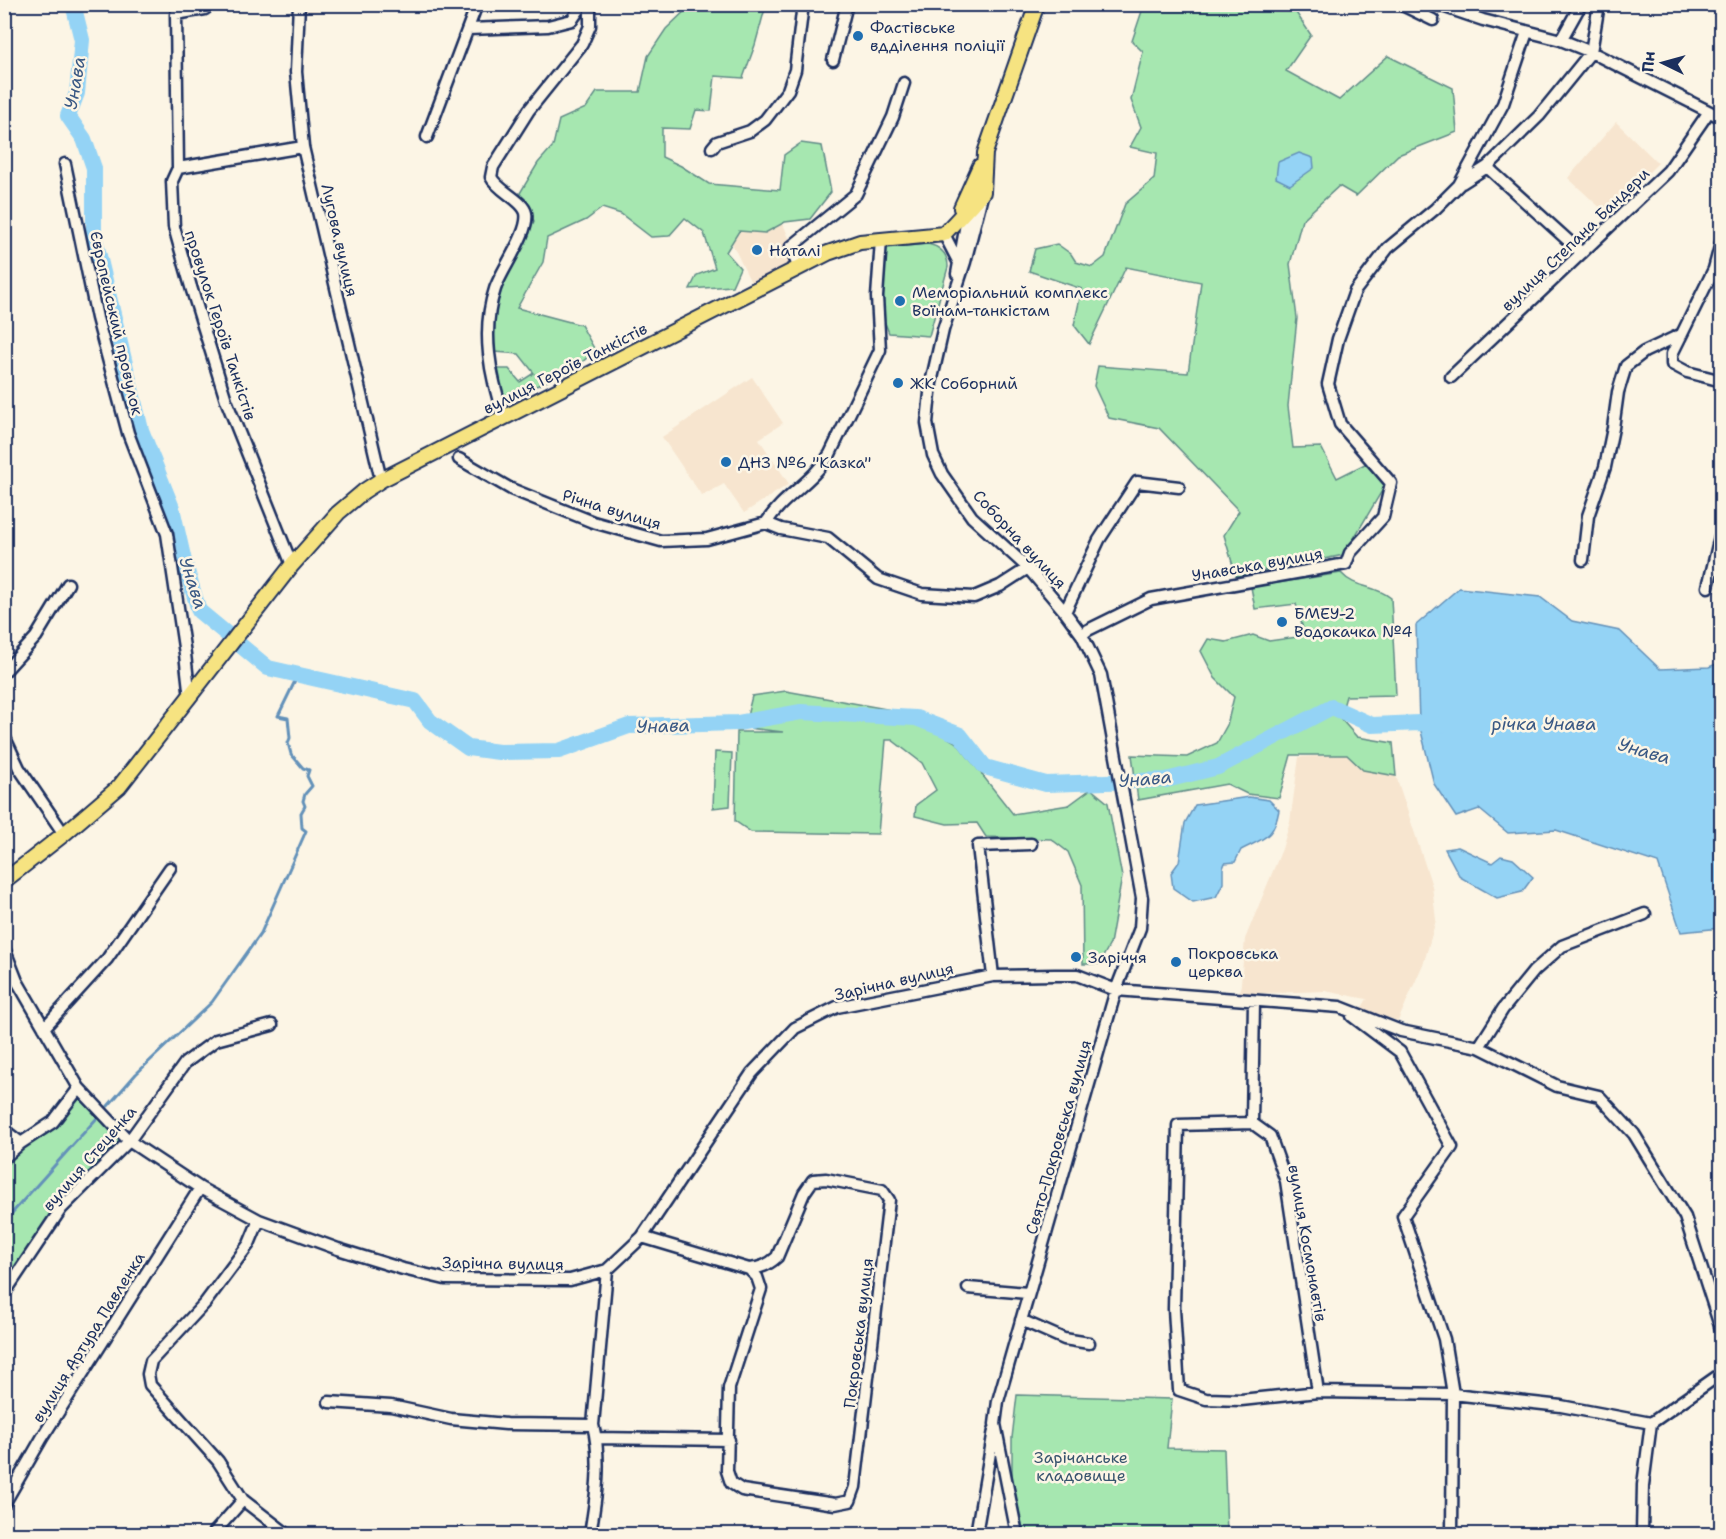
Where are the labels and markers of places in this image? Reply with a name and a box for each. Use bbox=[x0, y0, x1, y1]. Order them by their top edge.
place label: Фастівське вдділення поліції bbox=[870, 17, 1005, 56]
marker: Фастівське вдділення поліції bbox=[851, 29, 865, 43]
place label: Наталі bbox=[769, 240, 821, 261]
marker: Наталі bbox=[750, 243, 764, 257]
place label: Меморіальний комплекс Воїнам-танкістам bbox=[912, 282, 1108, 321]
marker: Меморіальний комплекс Воїнам-танкістам bbox=[893, 294, 907, 308]
place label: ЖК Соборний bbox=[910, 373, 1018, 394]
marker: ЖК Соборний bbox=[891, 376, 905, 390]
place label: ДНЗ №6 "Казка" bbox=[738, 452, 871, 473]
marker: ДНЗ №6 "Казка" bbox=[719, 455, 733, 469]
place label: БМЕУ-2 Водокачка №4 bbox=[1294, 603, 1413, 642]
marker: БМЕУ-2 Водокачка №4 bbox=[1275, 615, 1289, 629]
place label: Покровська церква bbox=[1188, 943, 1278, 982]
place label: Заріччя bbox=[1088, 947, 1147, 968]
marker: Заріччя bbox=[1069, 950, 1083, 964]
marker: Покровська церква bbox=[1169, 955, 1183, 969]

